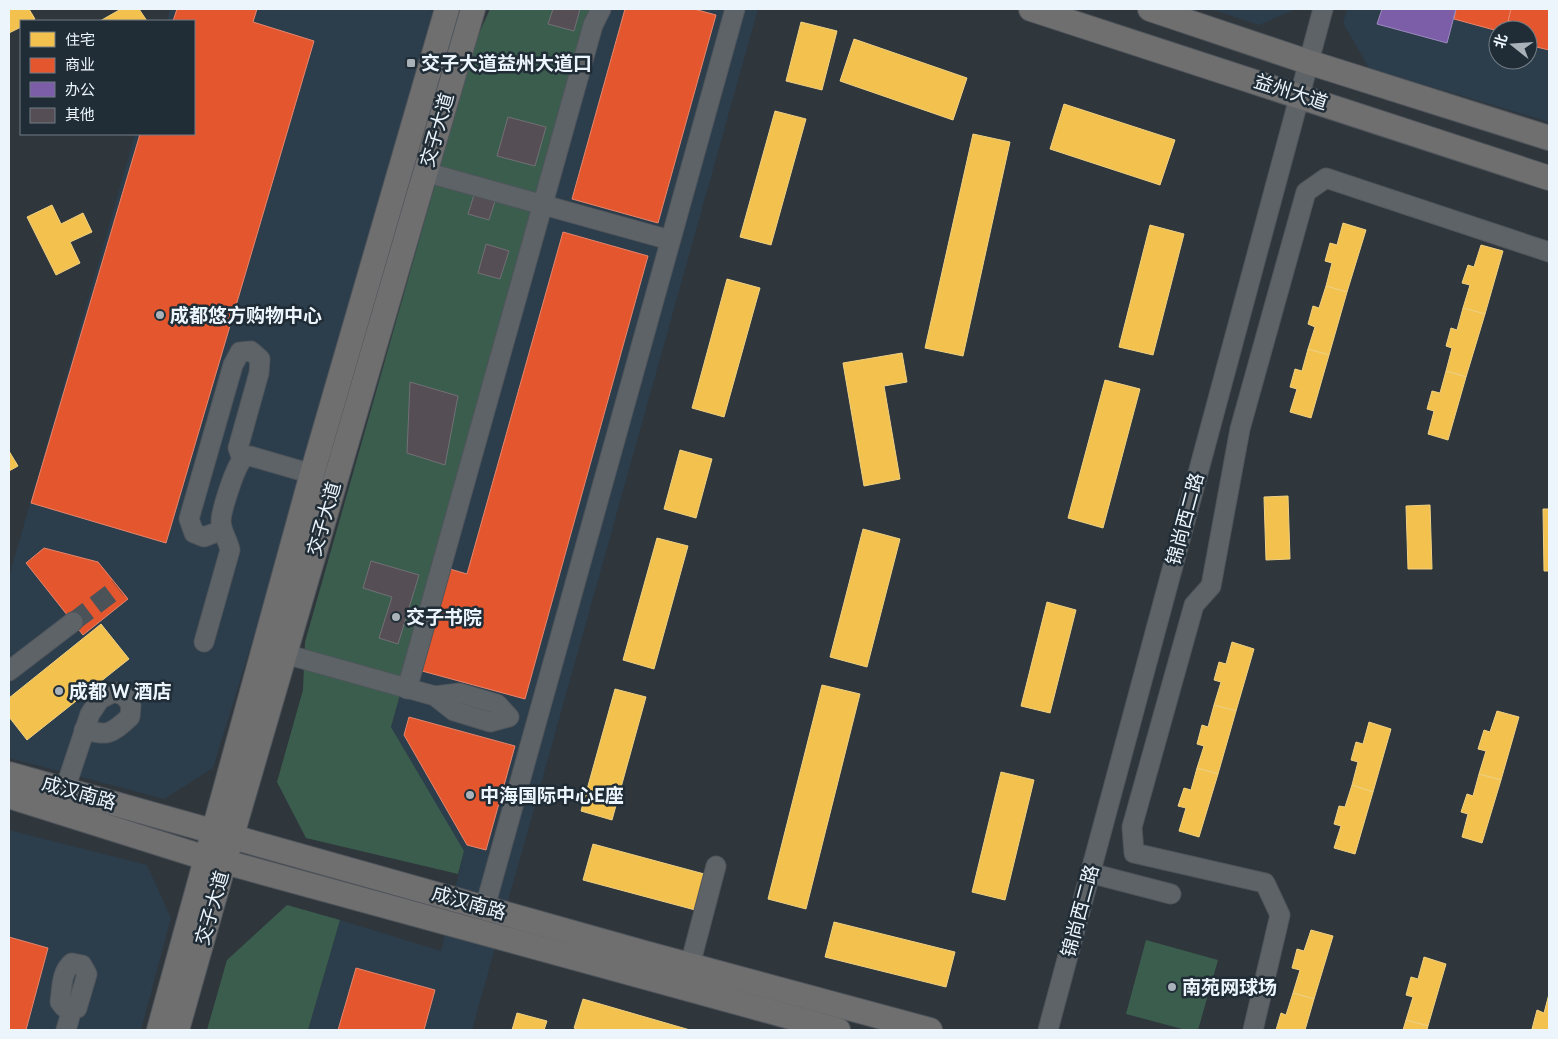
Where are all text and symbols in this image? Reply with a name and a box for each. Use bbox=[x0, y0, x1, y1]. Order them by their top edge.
legend bbox=[20, 20, 195, 135]
north arrow bbox=[1488, 20, 1538, 70]
text: 住宅 bbox=[65, 31, 95, 49]
text: 北 bbox=[1490, 32, 1511, 51]
place label: 交子大道益州大道口 bbox=[421, 52, 592, 75]
text: 商业 bbox=[65, 56, 95, 74]
marker: 交子大道益州大道口 bbox=[405, 57, 417, 69]
street label: 益州大道 bbox=[1251, 69, 1331, 115]
text: 办公 bbox=[65, 81, 95, 99]
street label: 交子大道 bbox=[415, 90, 459, 170]
text: 其他 bbox=[65, 106, 95, 124]
place label: 成都悠方购物中心 bbox=[170, 304, 322, 327]
marker: 成都悠方购物中心 bbox=[154, 309, 166, 321]
street label: 锦尚西二路 bbox=[1162, 470, 1208, 568]
street label: 交子大道 bbox=[302, 479, 346, 559]
place label: 交子书院 bbox=[406, 606, 482, 629]
marker: 交子书院 bbox=[390, 611, 402, 623]
place label: 成都 W 酒店 bbox=[69, 680, 172, 703]
marker: 成都 W 酒店 bbox=[53, 685, 65, 697]
street label: 成汉南路 bbox=[39, 771, 119, 815]
place label: 中海国际中心E座 bbox=[480, 784, 624, 807]
marker: 中海国际中心E座 bbox=[464, 789, 476, 801]
street label: 锦尚西二路 bbox=[1057, 862, 1103, 960]
street label: 交子大道 bbox=[190, 868, 234, 948]
street label: 成汉南路 bbox=[429, 881, 509, 925]
place label: 南苑网球场 bbox=[1182, 976, 1277, 999]
marker: 南苑网球场 bbox=[1166, 981, 1178, 993]

